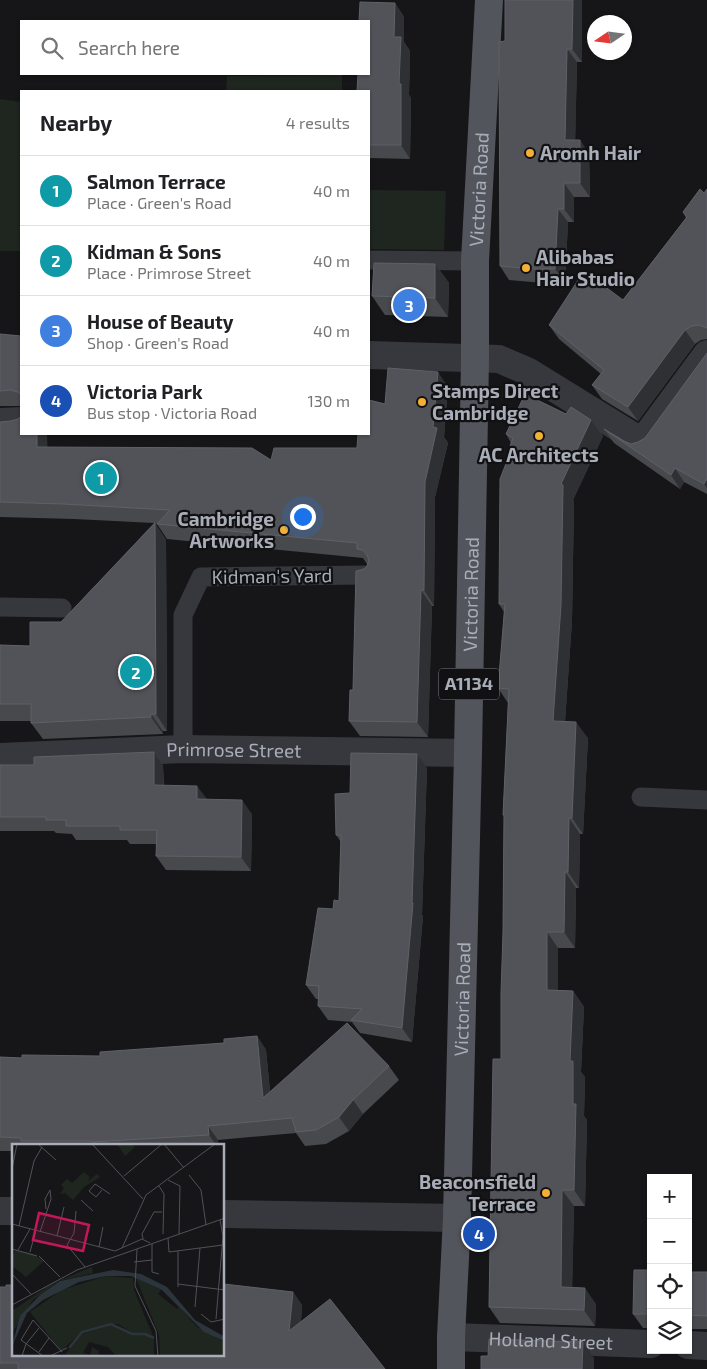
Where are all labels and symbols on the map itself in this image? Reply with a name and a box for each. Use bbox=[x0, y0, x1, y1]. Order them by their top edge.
north arrow bbox=[587, 15, 632, 60]
street label: Victoria Road bbox=[464, 132, 493, 247]
place label: Aromh Hair bbox=[540, 141, 641, 164]
marker: Aromh Hair bbox=[524, 147, 536, 159]
place label: Alibabas Hair Studio bbox=[536, 245, 635, 290]
marker: Alibabas Hair Studio bbox=[520, 262, 532, 274]
pin: 3 bbox=[393, 286, 425, 324]
place label: Stamps Direct Cambridge bbox=[432, 379, 559, 424]
marker: Stamps Direct Cambridge bbox=[416, 396, 428, 408]
marker: AC Architects bbox=[533, 430, 545, 442]
place label: AC Architects bbox=[479, 443, 599, 466]
pin: 1 bbox=[85, 459, 117, 497]
your location bbox=[290, 504, 316, 530]
place label: Cambridge Artworks bbox=[178, 507, 274, 552]
marker: Cambridge Artworks bbox=[278, 524, 290, 536]
street label: Victoria Road bbox=[458, 537, 483, 652]
street label: Kidman's Yard bbox=[212, 563, 332, 588]
pin: 2 bbox=[120, 653, 152, 691]
road number: A1134 bbox=[439, 669, 499, 700]
street label: Primrose Street bbox=[166, 737, 302, 762]
street label: Victoria Road bbox=[449, 942, 475, 1057]
inset map bbox=[12, 1144, 225, 1356]
place label: Beaconsfield Terrace bbox=[419, 1170, 536, 1215]
marker: Beaconsfield Terrace bbox=[540, 1187, 552, 1199]
pin: 4 bbox=[463, 1215, 495, 1253]
street label: Holland Street bbox=[488, 1326, 613, 1354]

